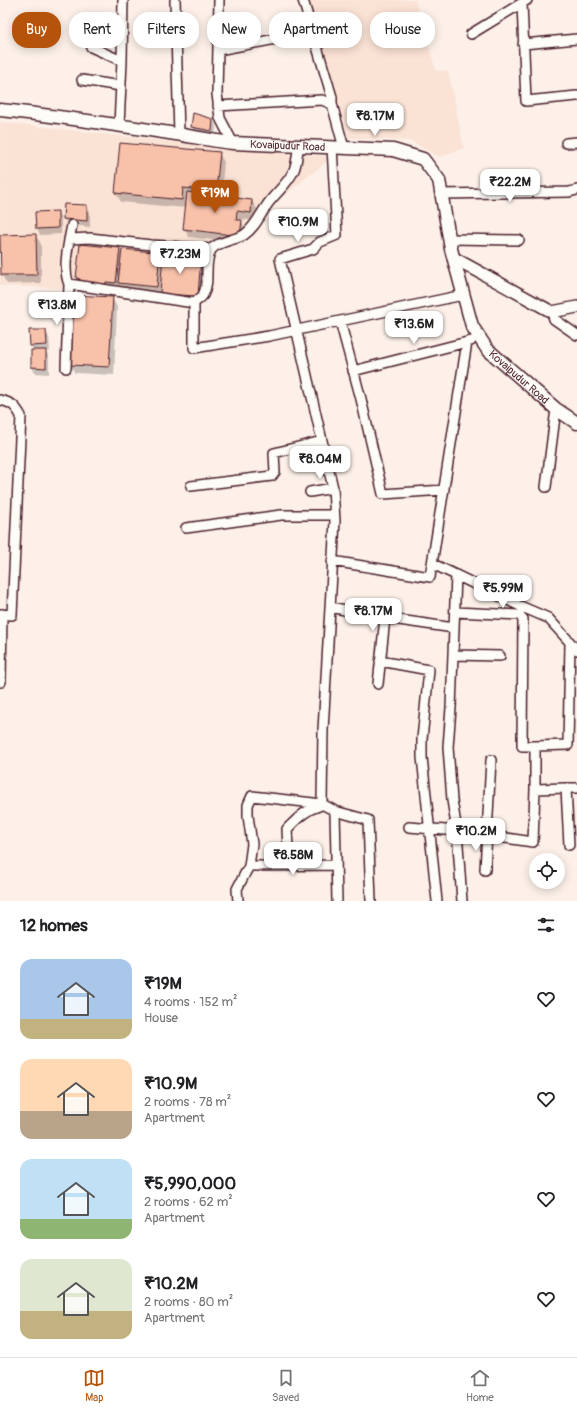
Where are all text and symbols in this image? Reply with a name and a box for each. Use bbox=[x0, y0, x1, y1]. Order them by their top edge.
chip: Buy bbox=[12, 12, 61, 48]
chip: Rent bbox=[69, 12, 125, 48]
chip: Filters bbox=[133, 12, 199, 48]
chip: New bbox=[207, 12, 261, 48]
chip: Apartment bbox=[269, 12, 362, 48]
chip: House bbox=[370, 12, 435, 48]
pin: ₹8.17M bbox=[342, 103, 408, 137]
text: ₹8.17M bbox=[356, 108, 394, 124]
street label: Kovaipudur Road bbox=[250, 137, 326, 154]
pin: ₹22.2M bbox=[477, 169, 543, 203]
text: ₹22.2M bbox=[489, 174, 531, 190]
pin: ₹19M bbox=[191, 180, 239, 214]
text: ₹19M bbox=[201, 185, 229, 201]
pin: ₹10.9M bbox=[265, 209, 331, 243]
text: ₹10.9M bbox=[278, 214, 318, 230]
pin: ₹7.23M bbox=[147, 241, 213, 275]
text: ₹7.23M bbox=[159, 246, 201, 262]
pin: ₹13.8M bbox=[24, 292, 90, 326]
text: ₹13.8M bbox=[38, 297, 76, 313]
pin: ₹13.6M bbox=[381, 311, 447, 345]
text: ₹13.6M bbox=[394, 316, 434, 332]
street label: Kovaipudur Road bbox=[486, 347, 552, 407]
pin: ₹8.04M bbox=[287, 446, 353, 480]
text: ₹8.04M bbox=[299, 451, 341, 467]
pin: ₹5.99M bbox=[470, 575, 536, 609]
text: ₹5.99M bbox=[483, 580, 523, 596]
pin: ₹8.17M bbox=[340, 598, 406, 632]
text: ₹8.17M bbox=[354, 603, 392, 619]
pin: ₹10.2M bbox=[443, 818, 509, 852]
text: ₹10.2M bbox=[455, 823, 497, 839]
pin: ₹8.58M bbox=[260, 842, 326, 876]
text: ₹8.58M bbox=[273, 847, 313, 863]
map controls bbox=[529, 853, 565, 889]
button: locate bbox=[529, 853, 565, 889]
icon: filters bbox=[535, 914, 557, 936]
text: 12 homes bbox=[20, 915, 88, 936]
text: ₹19M bbox=[144, 973, 182, 994]
icon: home bbox=[52, 975, 100, 1023]
icon: heart bbox=[535, 988, 557, 1010]
text: 4 rooms · 152 m² bbox=[144, 994, 238, 1010]
text: House bbox=[144, 1010, 178, 1026]
text: ₹10.9M bbox=[144, 1073, 197, 1094]
icon: home bbox=[52, 1075, 100, 1123]
icon: heart bbox=[535, 1088, 557, 1110]
text: 2 rooms · 78 m² bbox=[144, 1094, 231, 1110]
text: Apartment bbox=[144, 1110, 205, 1126]
text: ₹5,990,000 bbox=[144, 1173, 236, 1194]
icon: home bbox=[52, 1175, 100, 1223]
icon: heart bbox=[535, 1188, 557, 1210]
text: 2 rooms · 62 m² bbox=[144, 1194, 233, 1210]
text: Apartment bbox=[144, 1210, 205, 1226]
text: ₹10.2M bbox=[144, 1273, 198, 1294]
icon: home bbox=[52, 1275, 100, 1323]
icon: heart bbox=[535, 1288, 557, 1310]
text: 2 rooms · 80 m² bbox=[144, 1294, 233, 1310]
text: Apartment bbox=[144, 1310, 205, 1326]
tab: Map bbox=[83, 1367, 105, 1404]
tab: Saved bbox=[272, 1367, 299, 1404]
tab: Home bbox=[466, 1367, 494, 1404]

